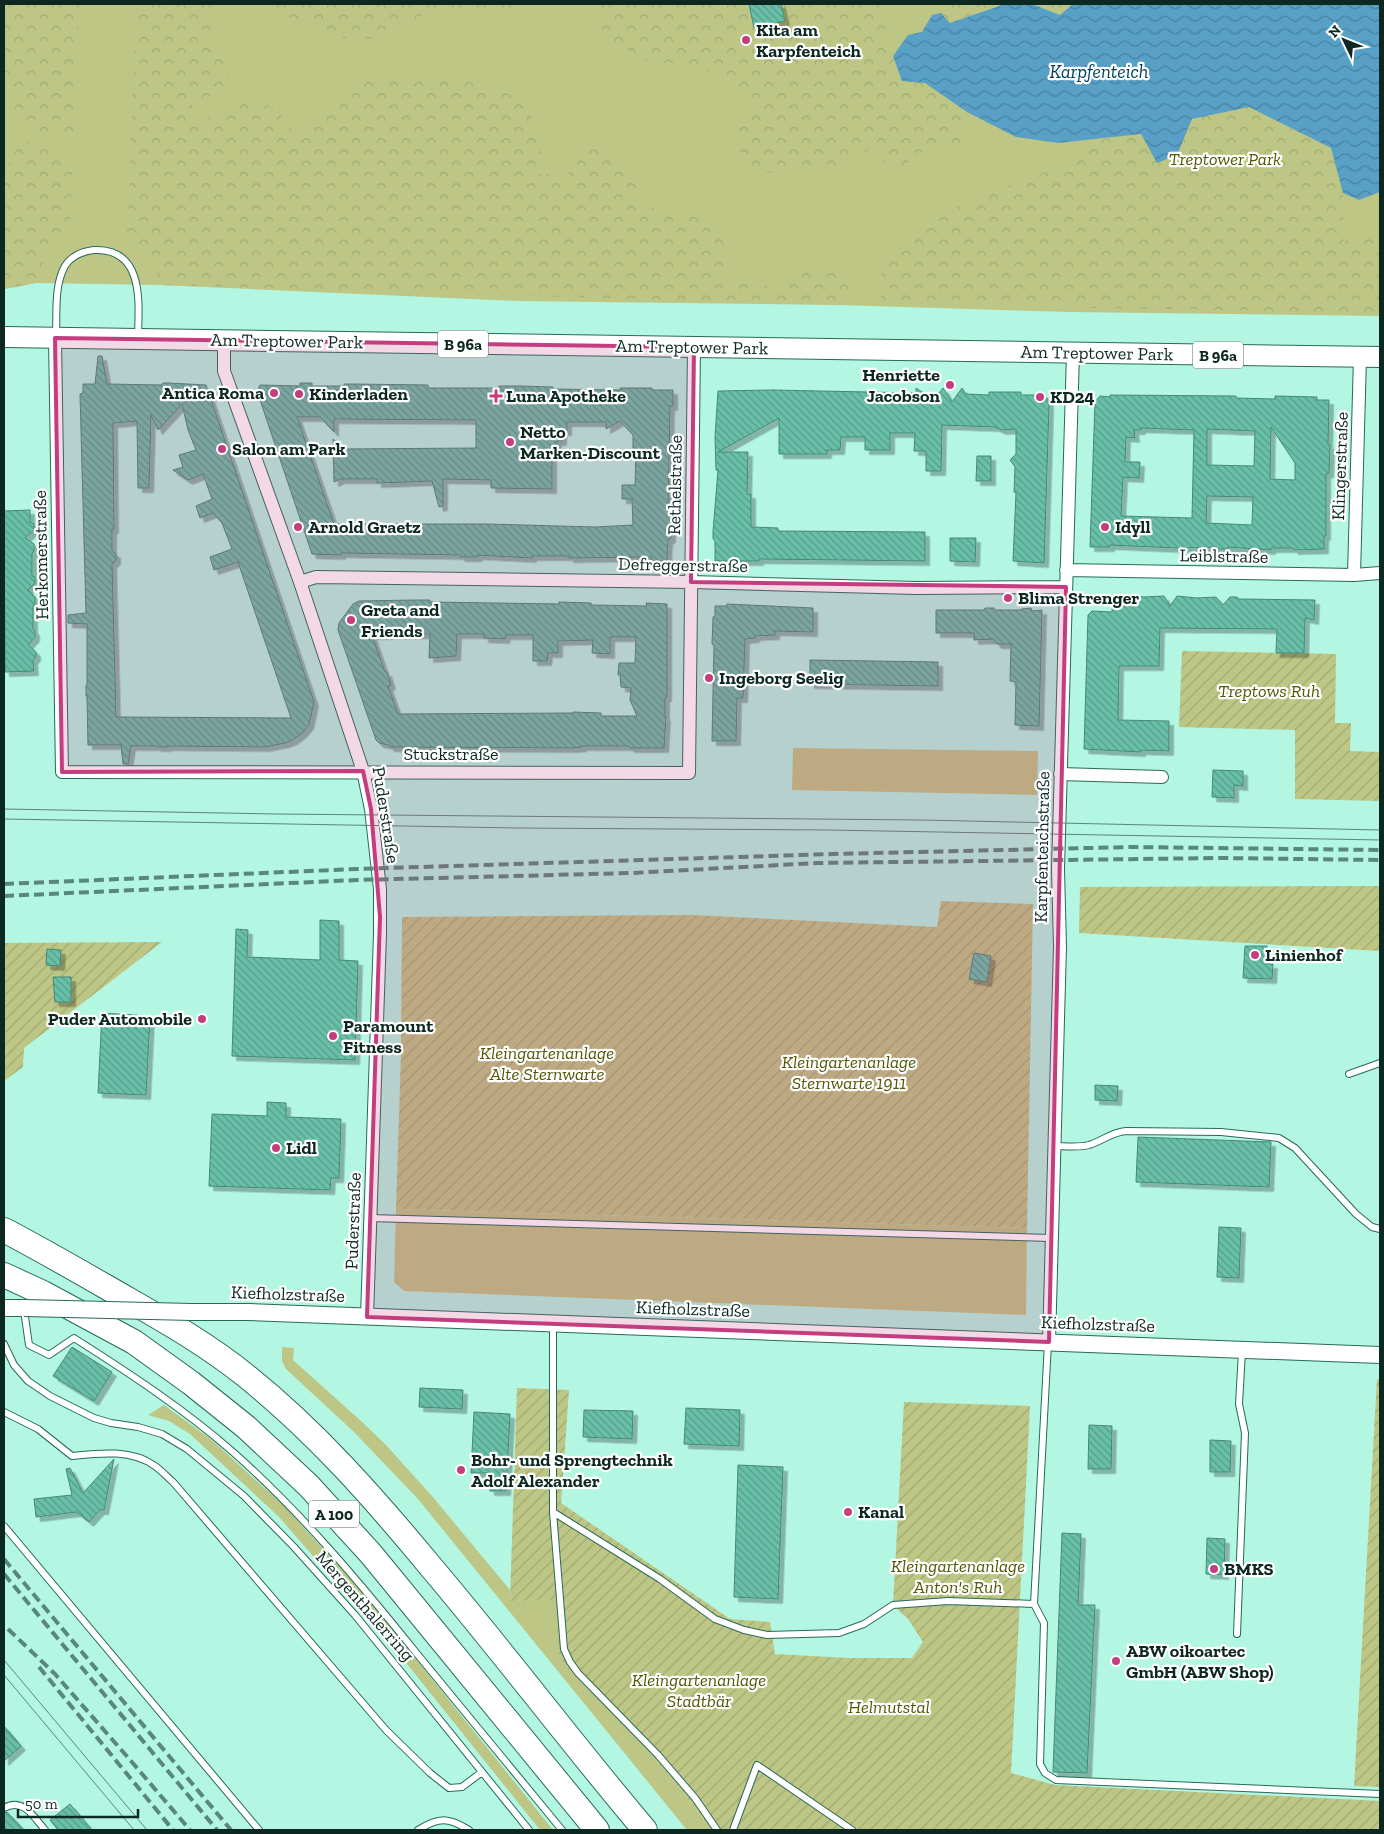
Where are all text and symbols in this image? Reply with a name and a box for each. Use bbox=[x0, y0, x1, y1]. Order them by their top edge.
north arrow bbox=[1319, 15, 1369, 65]
place label: Kita am Karpfenteich bbox=[756, 19, 862, 62]
text: N bbox=[1325, 22, 1345, 41]
marker: Kita am Karpfenteich bbox=[740, 34, 752, 46]
water label: Karpfenteich bbox=[1050, 60, 1148, 83]
park label: Treptower Park bbox=[1169, 148, 1281, 170]
street label: Am Treptower Park bbox=[210, 329, 364, 353]
road number: B 96a bbox=[438, 330, 488, 358]
street label: Am Treptower Park bbox=[615, 335, 769, 359]
street label: Am Treptower Park bbox=[1020, 341, 1174, 365]
road number: B 96a bbox=[1193, 342, 1243, 368]
place label: Henriette Jacobson bbox=[862, 364, 940, 407]
marker: Henriette Jacobson bbox=[944, 379, 956, 391]
place label: Antica Roma bbox=[162, 382, 264, 404]
place label: Kinderladen bbox=[309, 383, 408, 405]
place label: Luna Apotheke bbox=[506, 385, 626, 407]
place label: KD24 bbox=[1050, 386, 1095, 408]
marker: Antica Roma bbox=[268, 387, 280, 399]
marker: Kinderladen bbox=[293, 388, 305, 400]
marker: Luna Apotheke bbox=[490, 390, 502, 402]
marker: KD24 bbox=[1034, 391, 1046, 403]
street label: Klingerstraße bbox=[1327, 411, 1353, 521]
place label: Netto Marken-Discount bbox=[520, 421, 661, 464]
street label: Rethelstraße bbox=[663, 435, 687, 535]
marker: Netto Marken-Discount bbox=[504, 436, 516, 448]
place label: Salon am Park bbox=[232, 438, 346, 460]
marker: Salon am Park bbox=[216, 443, 228, 455]
street label: Herkomerstraße bbox=[29, 490, 53, 620]
place label: Arnold Graetz bbox=[308, 516, 421, 538]
place label: Idyll bbox=[1115, 516, 1151, 538]
marker: Arnold Graetz bbox=[292, 521, 304, 533]
marker: Idyll bbox=[1099, 521, 1111, 533]
street label: Leiblstraße bbox=[1179, 544, 1269, 568]
street label: Defreggerstraße bbox=[618, 553, 748, 577]
place label: Blima Strenger bbox=[1018, 587, 1139, 609]
marker: Blima Strenger bbox=[1002, 592, 1014, 604]
place label: Greta and Friends bbox=[361, 599, 440, 642]
marker: Greta and Friends bbox=[345, 614, 357, 626]
place label: Ingeborg Seelig bbox=[719, 667, 844, 689]
marker: Ingeborg Seelig bbox=[703, 672, 715, 684]
park label: Treptows Ruh bbox=[1218, 680, 1320, 702]
street label: Stuckstraße bbox=[403, 743, 499, 765]
street label: Puderstraße bbox=[368, 765, 404, 865]
street label: Karpfenteichstraße bbox=[1030, 771, 1054, 923]
place label: Linienhof bbox=[1265, 944, 1344, 966]
marker: Linienhof bbox=[1249, 949, 1261, 961]
place label: Puder Automobile bbox=[48, 1008, 192, 1030]
marker: Puder Automobile bbox=[196, 1013, 208, 1025]
place label: Paramount Fitness bbox=[343, 1015, 434, 1058]
marker: Paramount Fitness bbox=[327, 1030, 339, 1042]
park label: Kleingartenanlage Alte Sternwarte bbox=[480, 1042, 614, 1085]
park label: Kleingartenanlage Sternwarte 1911 bbox=[782, 1051, 916, 1094]
place label: Lidl bbox=[286, 1137, 317, 1159]
marker: Lidl bbox=[270, 1142, 282, 1154]
street label: Puderstraße bbox=[340, 1172, 366, 1270]
street label: Kiefholzstraße bbox=[231, 1281, 345, 1307]
street label: Kiefholzstraße bbox=[636, 1296, 750, 1322]
street label: Kiefholzstraße bbox=[1041, 1311, 1155, 1337]
place label: Bohr- und Sprengtechnik Adolf Alexander bbox=[471, 1449, 673, 1492]
marker: Bohr- und Sprengtechnik Adolf Alexander bbox=[455, 1464, 467, 1476]
road number: A 100 bbox=[309, 1500, 359, 1528]
place label: Kanal bbox=[858, 1501, 904, 1523]
marker: Kanal bbox=[842, 1506, 854, 1518]
street label: Mergenthalerring bbox=[311, 1546, 419, 1666]
park label: Kleingartenanlage Anton's Ruh bbox=[891, 1555, 1025, 1598]
place label: BMKS bbox=[1224, 1558, 1274, 1580]
marker: BMKS bbox=[1208, 1563, 1220, 1575]
place label: ABW oikoartec GmbH (ABW Shop) bbox=[1126, 1640, 1274, 1683]
marker: ABW oikoartec GmbH (ABW Shop) bbox=[1110, 1655, 1122, 1667]
park label: Kleingartenanlage Stadtbär bbox=[632, 1669, 766, 1712]
park label: Helmutstal bbox=[848, 1696, 930, 1718]
scale bar bbox=[18, 1786, 138, 1818]
text: 50 m bbox=[25, 1795, 58, 1813]

